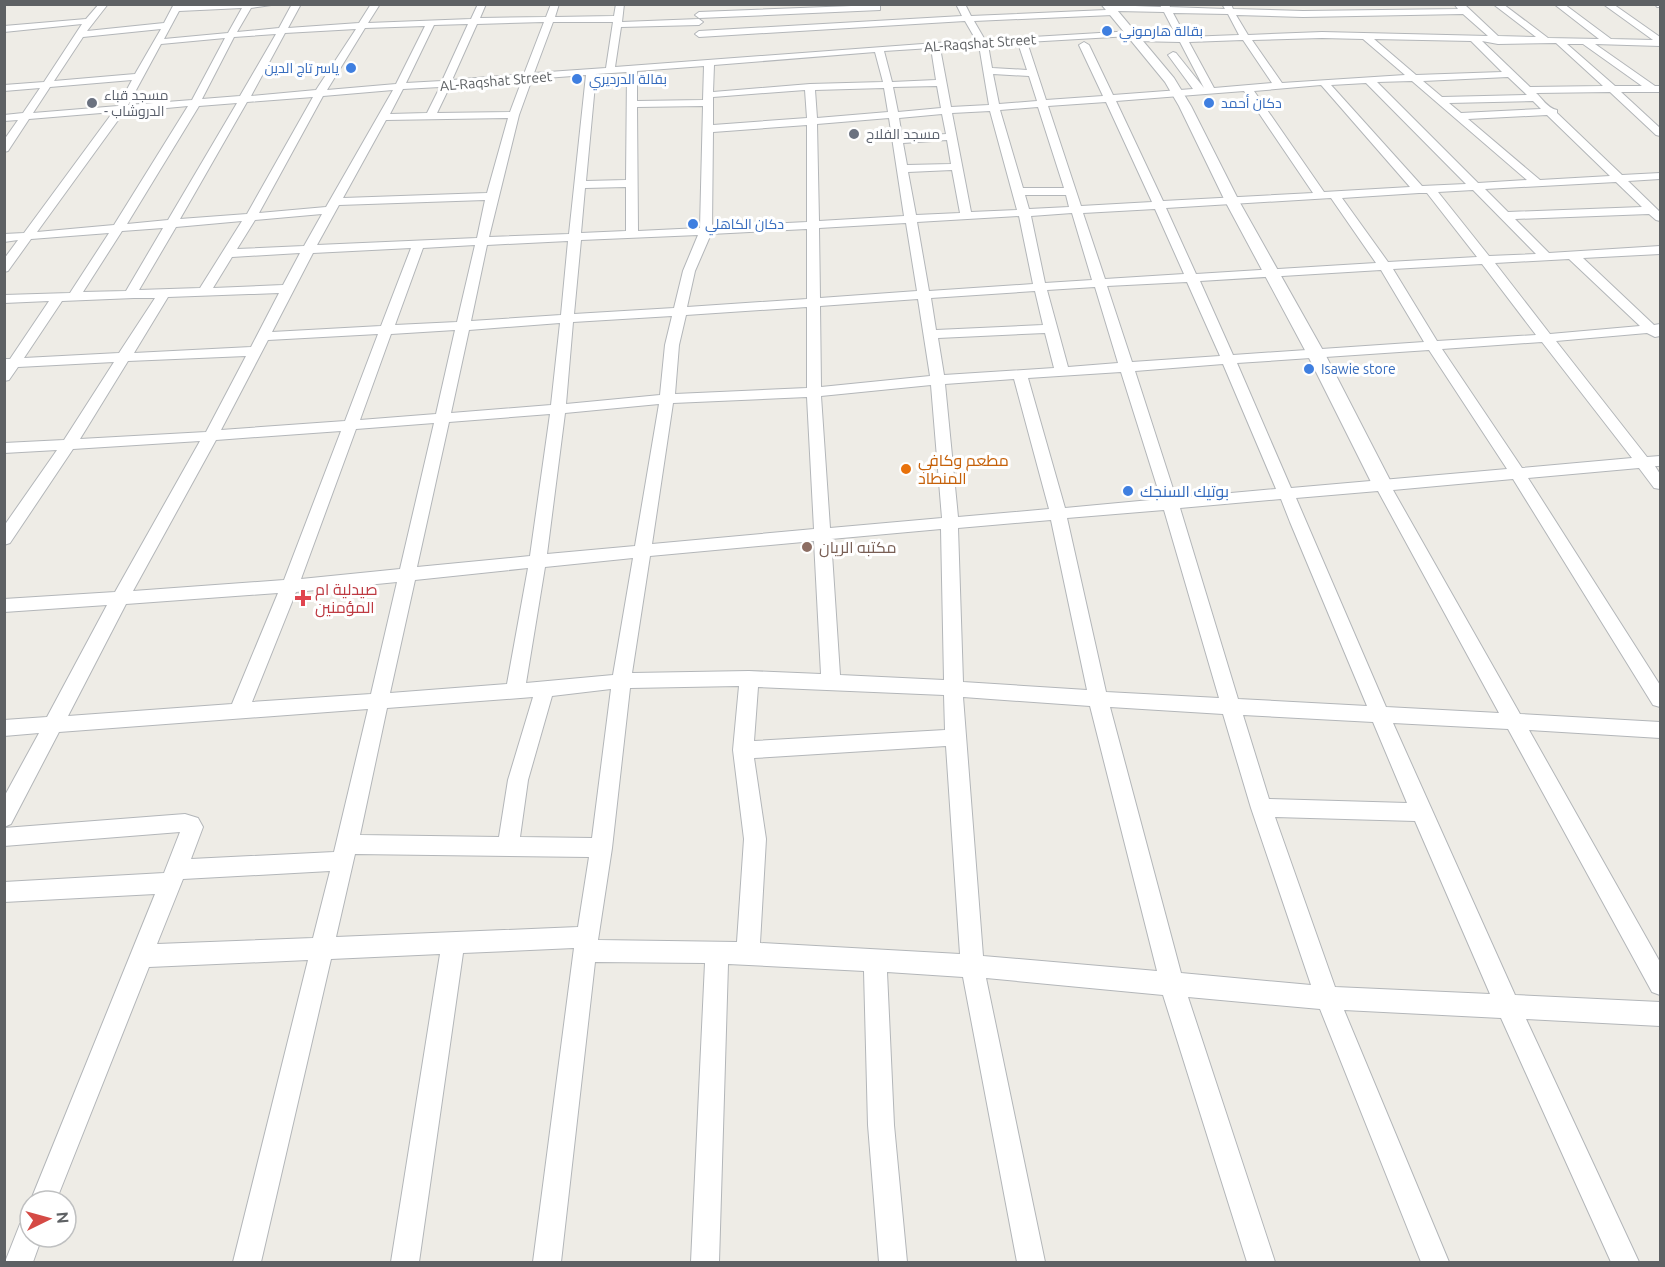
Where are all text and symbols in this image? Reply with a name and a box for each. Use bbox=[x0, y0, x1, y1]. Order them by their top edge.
place label: بقالة هارموني bbox=[1119, 23, 1203, 43]
marker: بقالة هارموني bbox=[1100, 24, 1114, 38]
street label: AL-Raqshat Street bbox=[923, 31, 1037, 55]
place label: ياسر تاج الدين bbox=[265, 60, 339, 77]
marker: ياسر تاج الدين bbox=[344, 61, 358, 75]
street label: AL-Raqshat Street bbox=[439, 68, 553, 94]
place label: بقالة الدرديري bbox=[589, 71, 667, 91]
marker: بقالة الدرديري bbox=[570, 72, 584, 86]
place label: مسجد قباء - الدروشاب bbox=[104, 87, 169, 119]
place label: دكان أحمد bbox=[1221, 94, 1282, 111]
marker: مسجد قباء - الدروشاب bbox=[85, 96, 99, 110]
marker: دكان أحمد bbox=[1202, 96, 1216, 110]
place label: مسجد الفلاح bbox=[866, 126, 940, 143]
marker: مسجد الفلاح bbox=[847, 127, 861, 141]
place label: دكان الكاهلي bbox=[705, 216, 784, 236]
marker: دكان الكاهلي bbox=[686, 217, 700, 231]
place label: Isawie store bbox=[1321, 361, 1396, 377]
marker: Isawie store bbox=[1302, 362, 1316, 376]
place label: مطعم وكافي المنطاد bbox=[918, 451, 1009, 487]
marker: مطعم وكافي المنطاد bbox=[899, 462, 913, 476]
place label: بوتيك السنجك bbox=[1140, 482, 1229, 501]
marker: بوتيك السنجك bbox=[1121, 484, 1135, 498]
place label: مكتبه الريان bbox=[819, 538, 897, 558]
marker: مكتبه الريان bbox=[800, 540, 814, 554]
place label: صيدلية ام المؤمنين bbox=[315, 580, 378, 618]
marker: صيدلية ام المؤمنين bbox=[296, 591, 310, 605]
north arrow bbox=[18, 1189, 78, 1249]
text: N bbox=[53, 1211, 72, 1224]

